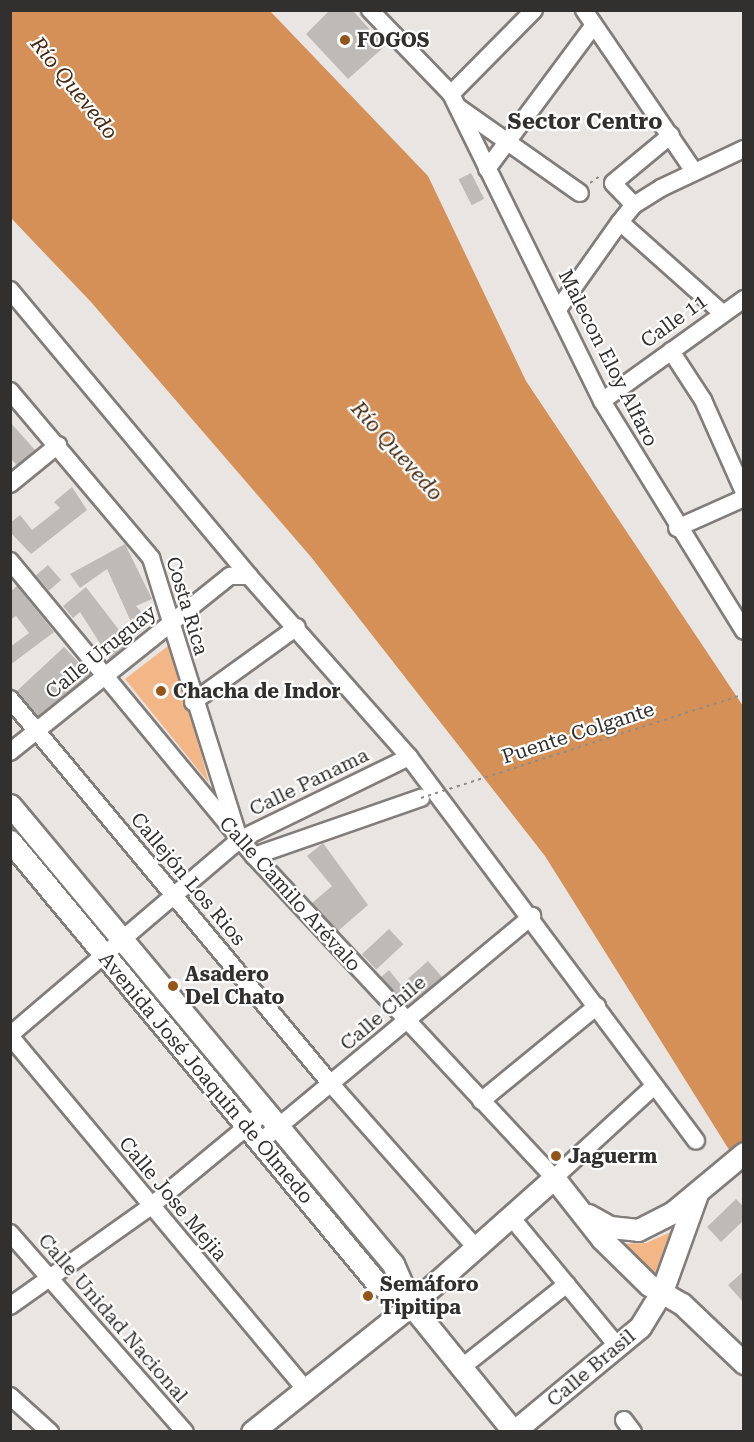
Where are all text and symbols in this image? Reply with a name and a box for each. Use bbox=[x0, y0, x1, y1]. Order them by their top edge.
place label: FOGOS bbox=[357, 28, 429, 52]
water label: Río Quevedo bbox=[25, 32, 123, 144]
marker: FOGOS bbox=[338, 33, 352, 47]
district label: Sector Centro bbox=[508, 109, 662, 135]
street label: Malecon Eloy Alfaro bbox=[553, 266, 663, 450]
street label: Calle 11 bbox=[636, 289, 712, 353]
water label: Río Quevedo bbox=[346, 396, 448, 506]
street label: Costa Rica bbox=[161, 554, 213, 658]
street label: Calle Uruguay bbox=[41, 600, 161, 704]
place label: Chacha de Indor bbox=[173, 679, 341, 703]
marker: Chacha de Indor bbox=[154, 684, 168, 698]
street label: Puente Colgante bbox=[499, 697, 657, 769]
street label: Calle Panama bbox=[246, 743, 372, 821]
street label: Callejón Los Rios bbox=[125, 808, 251, 950]
street label: Calle Camilo Arévalo bbox=[214, 812, 366, 976]
street label: Avenida José Joaquín de Olmedo bbox=[94, 947, 318, 1209]
place label: Asadero Del Chato bbox=[185, 963, 284, 1010]
street label: Calle Chile bbox=[335, 970, 431, 1056]
marker: Asadero Del Chato bbox=[166, 979, 180, 993]
street label: Calle Jose Mejia bbox=[114, 1132, 232, 1266]
place label: Jaguerm bbox=[568, 1144, 657, 1168]
marker: Jaguerm bbox=[549, 1149, 563, 1163]
street label: Calle Unidad Nacional bbox=[33, 1229, 193, 1407]
place label: Semáforo Tipitipa bbox=[380, 1272, 479, 1319]
marker: Semáforo Tipitipa bbox=[361, 1289, 375, 1303]
street label: Calle Brasil bbox=[542, 1324, 640, 1412]

